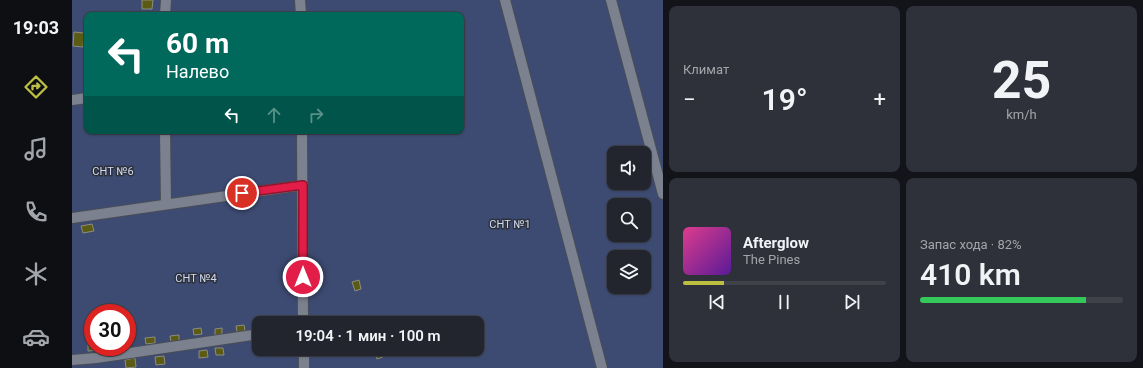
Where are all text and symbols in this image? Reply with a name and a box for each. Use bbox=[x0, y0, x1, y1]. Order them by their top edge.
text: 19:03 bbox=[13, 17, 59, 38]
text: 60 m bbox=[166, 27, 229, 60]
icon: left bbox=[100, 28, 152, 80]
text: 25 bbox=[992, 50, 1051, 111]
text: Налево bbox=[166, 61, 229, 82]
text: Климат bbox=[683, 62, 729, 77]
icon: directions bbox=[22, 73, 50, 101]
text: 19° bbox=[762, 82, 807, 117]
text: − bbox=[683, 87, 696, 112]
text: + bbox=[874, 87, 886, 112]
icon: left bbox=[221, 104, 243, 126]
icon: ahead bbox=[263, 104, 285, 126]
icon: right bbox=[305, 104, 327, 126]
text: km/h bbox=[1006, 107, 1037, 122]
icon: music bbox=[22, 135, 50, 163]
map controls bbox=[607, 146, 651, 294]
button: sound bbox=[607, 146, 651, 190]
park label: СНТ №6 bbox=[92, 165, 134, 178]
pin bbox=[225, 176, 259, 210]
icon: arrive bbox=[231, 182, 253, 204]
icon: phone bbox=[22, 198, 50, 226]
button: search bbox=[607, 198, 651, 242]
park label: СНТ №1 bbox=[489, 218, 531, 231]
text: Afterglow bbox=[743, 234, 809, 252]
text: Запас хода · 82% bbox=[920, 237, 1022, 252]
button: layers bbox=[607, 250, 651, 294]
text: The Pines bbox=[743, 252, 800, 267]
position arrow bbox=[282, 256, 324, 298]
text: 410 km bbox=[920, 257, 1021, 292]
icon: climate bbox=[22, 260, 50, 288]
park label: СНТ №4 bbox=[175, 272, 217, 285]
icon: previous bbox=[706, 291, 728, 313]
icon: pause bbox=[773, 291, 795, 313]
icon: next bbox=[841, 291, 863, 313]
speed limit sign: 30 bbox=[84, 304, 136, 356]
icon: car bbox=[22, 323, 50, 351]
text: 19:04 · 1 мин · 100 m bbox=[295, 327, 441, 345]

